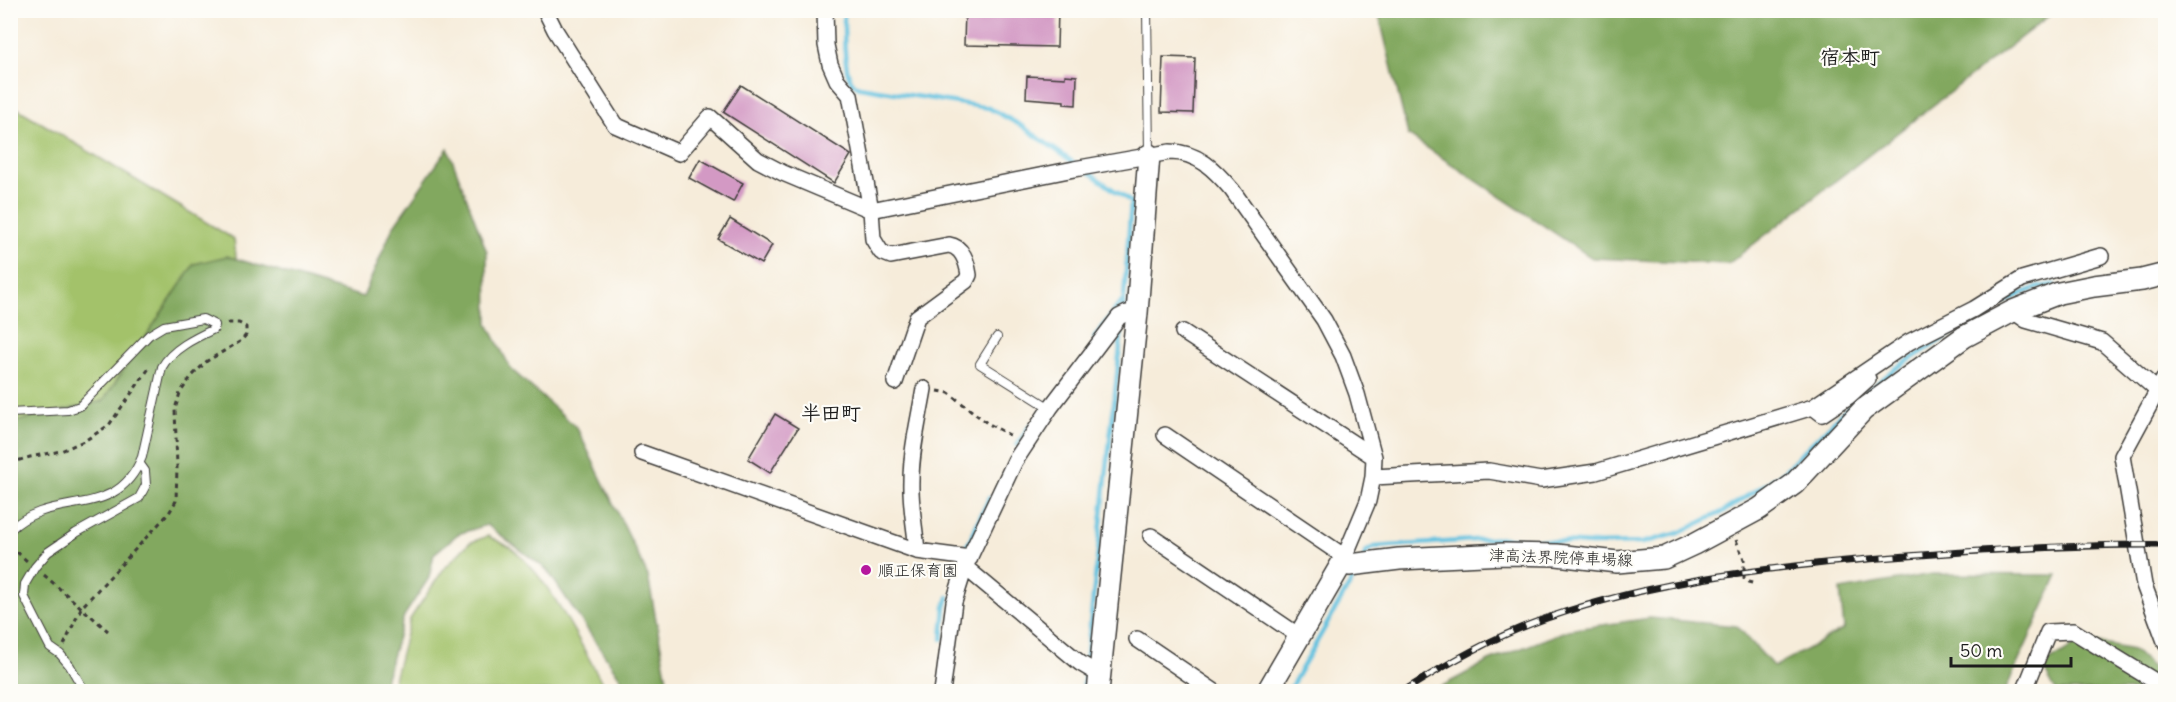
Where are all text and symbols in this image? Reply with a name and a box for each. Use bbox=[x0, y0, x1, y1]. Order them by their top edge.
district label: 宿本町 bbox=[1820, 44, 1880, 69]
district label: 半田町 bbox=[801, 400, 861, 425]
street label: 津高法界院停車場線 bbox=[1489, 544, 1633, 570]
place label: 順正保育園 bbox=[878, 560, 958, 580]
marker: 順正保育園 bbox=[859, 563, 873, 577]
scale bar bbox=[1951, 630, 2071, 668]
text: 50 m bbox=[1960, 639, 2002, 662]

